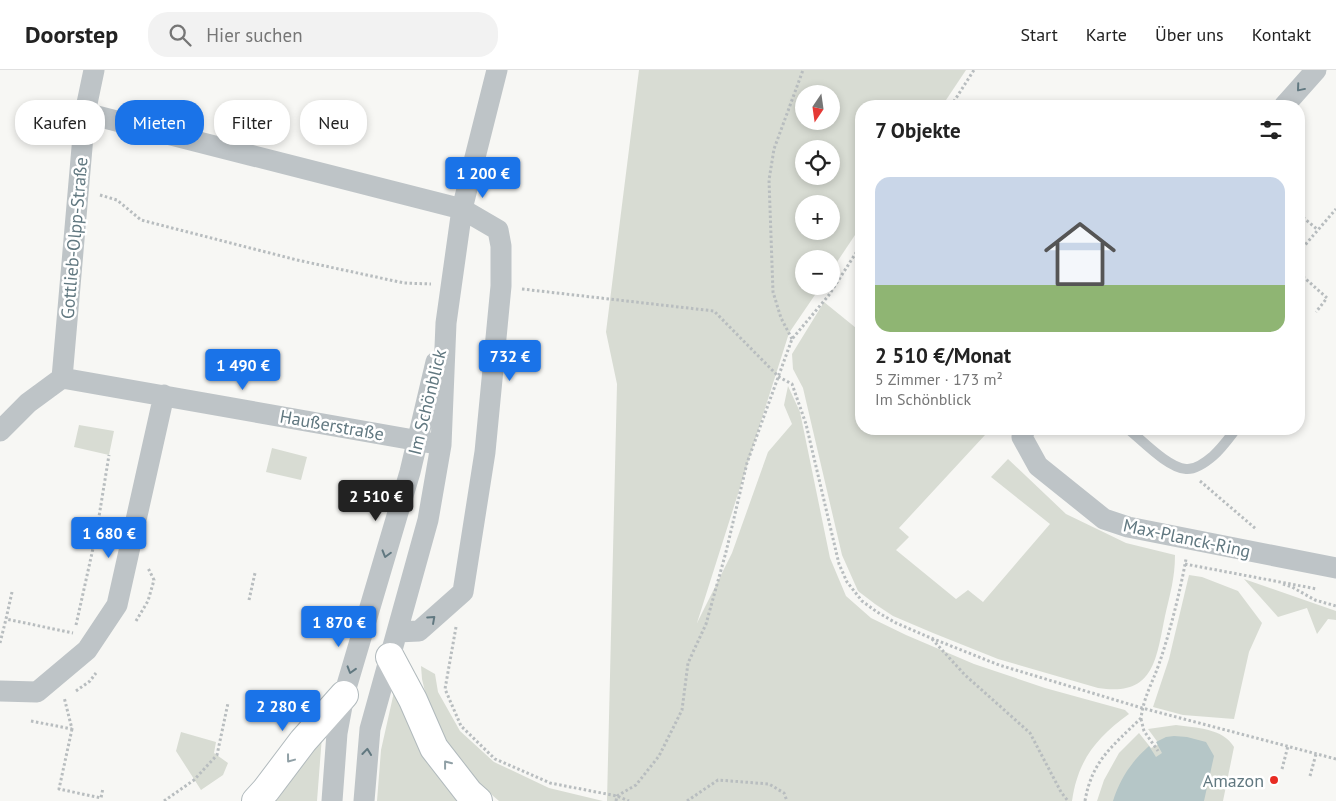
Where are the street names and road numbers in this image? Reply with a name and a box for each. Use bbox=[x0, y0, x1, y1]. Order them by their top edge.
street label: Gottlieb-Olpp-Straße bbox=[55, 156, 93, 320]
street label: Im Schönblick bbox=[403, 346, 451, 457]
street label: Haußerstraße bbox=[278, 405, 386, 445]
street label: Max-Planck-Ring bbox=[1121, 513, 1253, 563]

